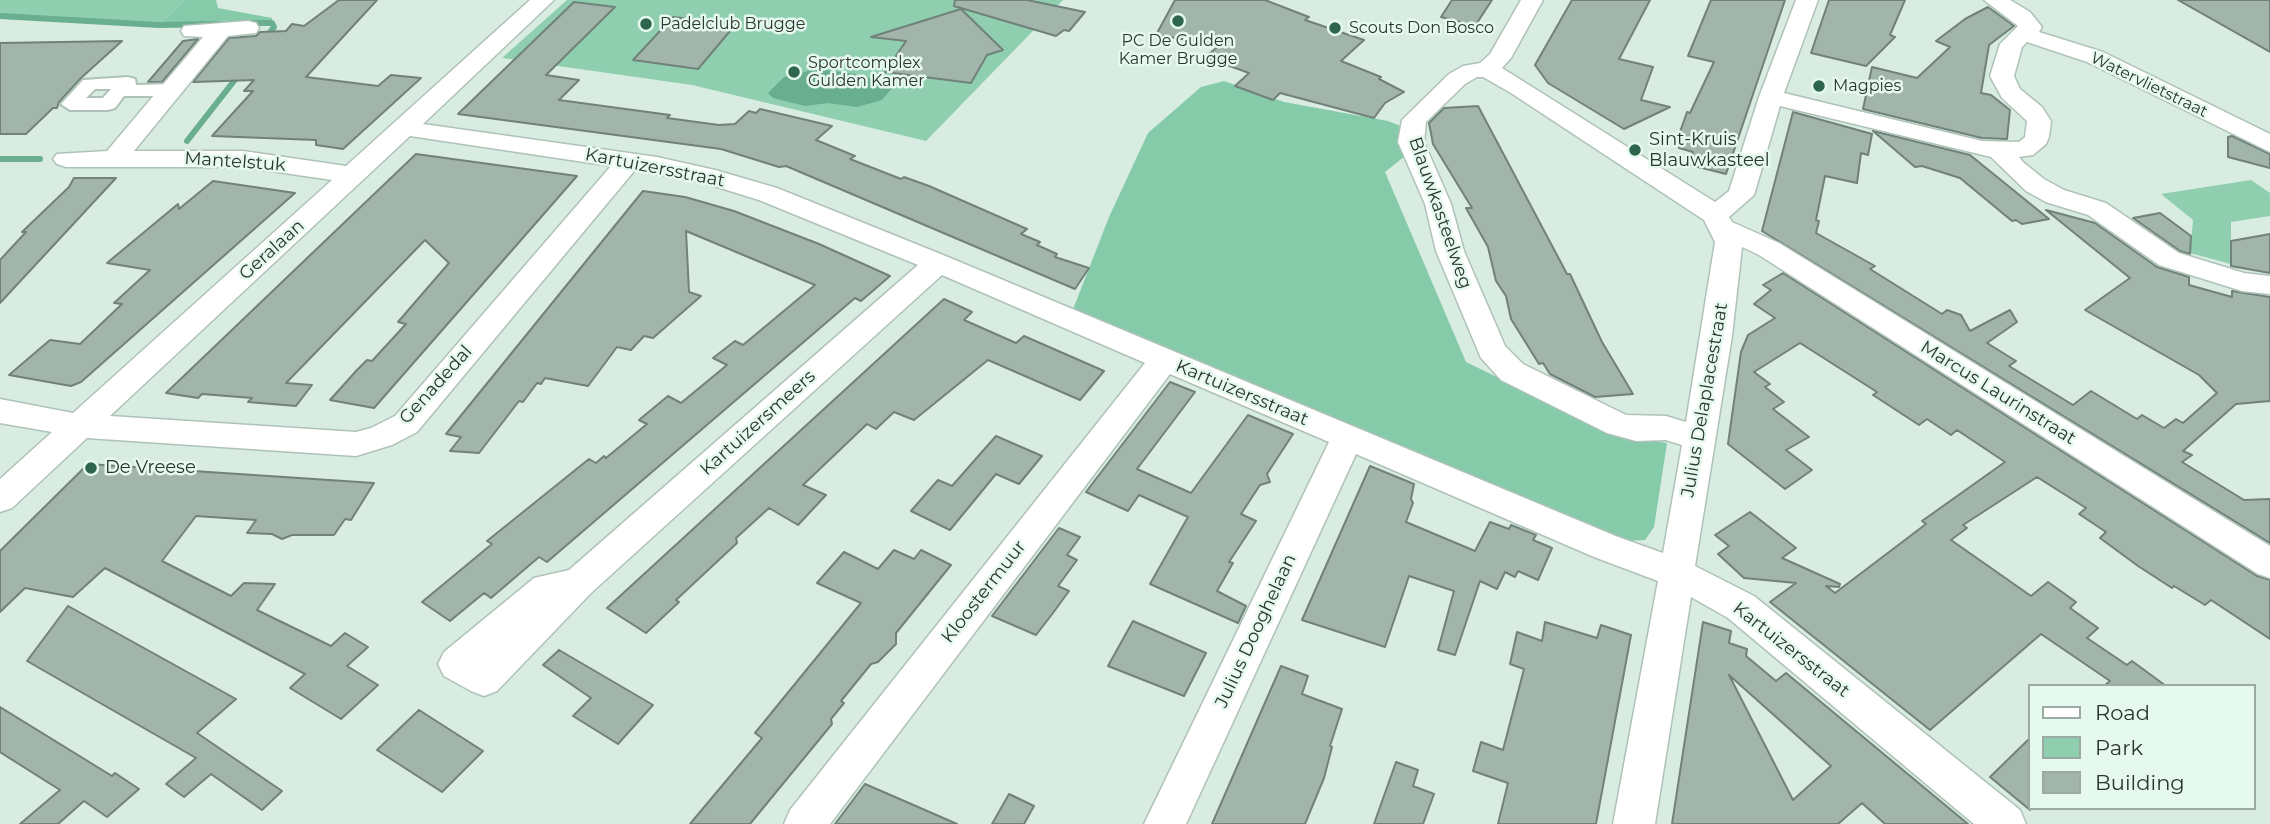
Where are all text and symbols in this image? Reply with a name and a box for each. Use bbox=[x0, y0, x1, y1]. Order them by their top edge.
marker: PC De Gulden Kamer Brugge bbox=[1170, 13, 1186, 29]
place label: Padelclub Brugge bbox=[660, 14, 805, 34]
marker: Padelclub Brugge bbox=[638, 16, 654, 32]
place label: Scouts Don Bosco bbox=[1349, 18, 1494, 38]
marker: Scouts Don Bosco bbox=[1327, 20, 1343, 36]
place label: PC De Gulden Kamer Brugge bbox=[1119, 31, 1237, 69]
street label: Watervlietstraat bbox=[2087, 48, 2211, 122]
place label: Sportcomplex Gulden Kamer bbox=[808, 53, 925, 91]
marker: Sportcomplex Gulden Kamer bbox=[786, 64, 802, 80]
place label: Magpies bbox=[1833, 76, 1901, 96]
marker: Magpies bbox=[1811, 78, 1827, 94]
place label: Sint-Kruis Blauwkasteel bbox=[1649, 129, 1769, 172]
street label: Blauwkasteelweg bbox=[1404, 134, 1476, 292]
marker: Sint-Kruis Blauwkasteel bbox=[1627, 142, 1643, 158]
street label: Kartuizersstraat bbox=[583, 144, 727, 192]
street label: Mantelstuk bbox=[184, 148, 286, 176]
street label: Geralaan bbox=[235, 215, 309, 285]
street label: Julius Delaplacestraat bbox=[1677, 301, 1733, 499]
street label: Marcus Laurinstraat bbox=[1916, 336, 2080, 450]
street label: Genadedal bbox=[395, 341, 477, 429]
street label: Kartuizersstraat bbox=[1172, 355, 1312, 431]
street label: Kartuizersmeers bbox=[696, 366, 820, 480]
place label: De Vreese bbox=[105, 457, 196, 479]
marker: De Vreese bbox=[83, 460, 99, 476]
street label: Kloostermuur bbox=[937, 536, 1031, 648]
street label: Julius Dooghelaan bbox=[1211, 551, 1301, 711]
street label: Kartuizersstraat bbox=[1728, 598, 1854, 702]
legend bbox=[2028, 684, 2256, 810]
text: Road bbox=[2095, 700, 2150, 725]
text: Park bbox=[2095, 735, 2143, 760]
text: Building bbox=[2095, 770, 2185, 795]

